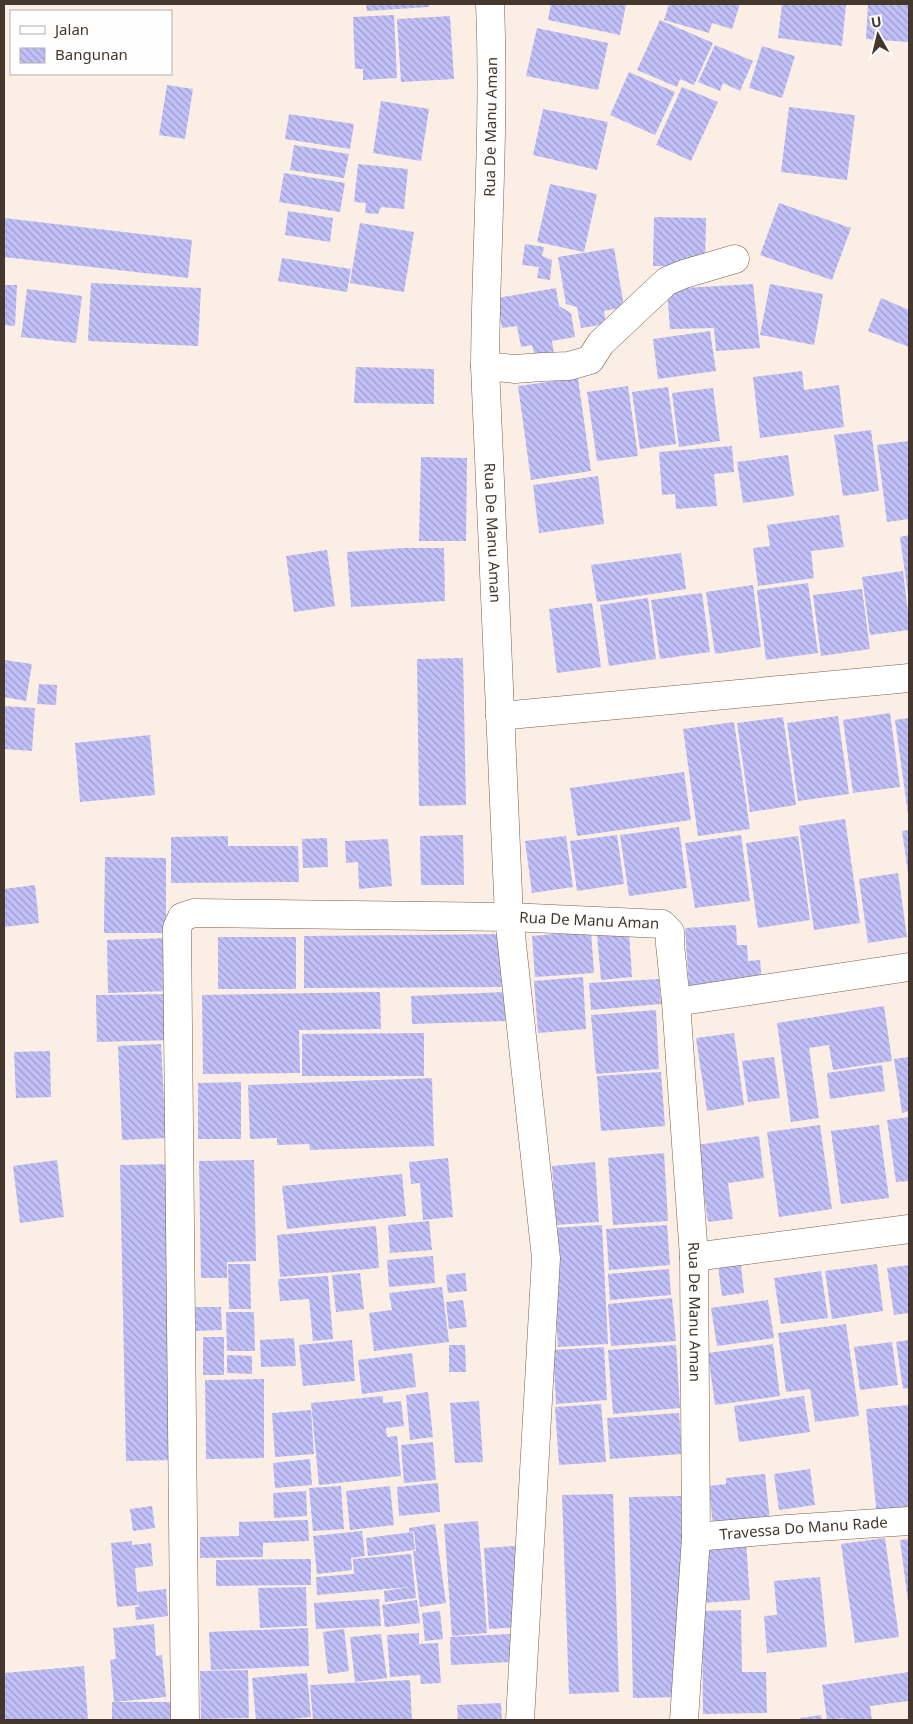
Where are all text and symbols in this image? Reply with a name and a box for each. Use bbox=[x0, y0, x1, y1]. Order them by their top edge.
legend bbox=[10, 10, 172, 75]
north arrow bbox=[853, 10, 903, 60]
text: U bbox=[870, 11, 883, 32]
text: Jalan bbox=[53, 19, 89, 39]
text: Bangunan bbox=[55, 44, 128, 64]
street label: Rua De Manu Aman bbox=[479, 57, 501, 197]
street label: Rua De Manu Aman bbox=[480, 462, 506, 603]
street label: Rua De Manu Aman bbox=[519, 906, 660, 933]
street label: Rua De Manu Aman bbox=[684, 1241, 706, 1382]
street label: Travessa Do Manu Rade bbox=[719, 1511, 888, 1544]

